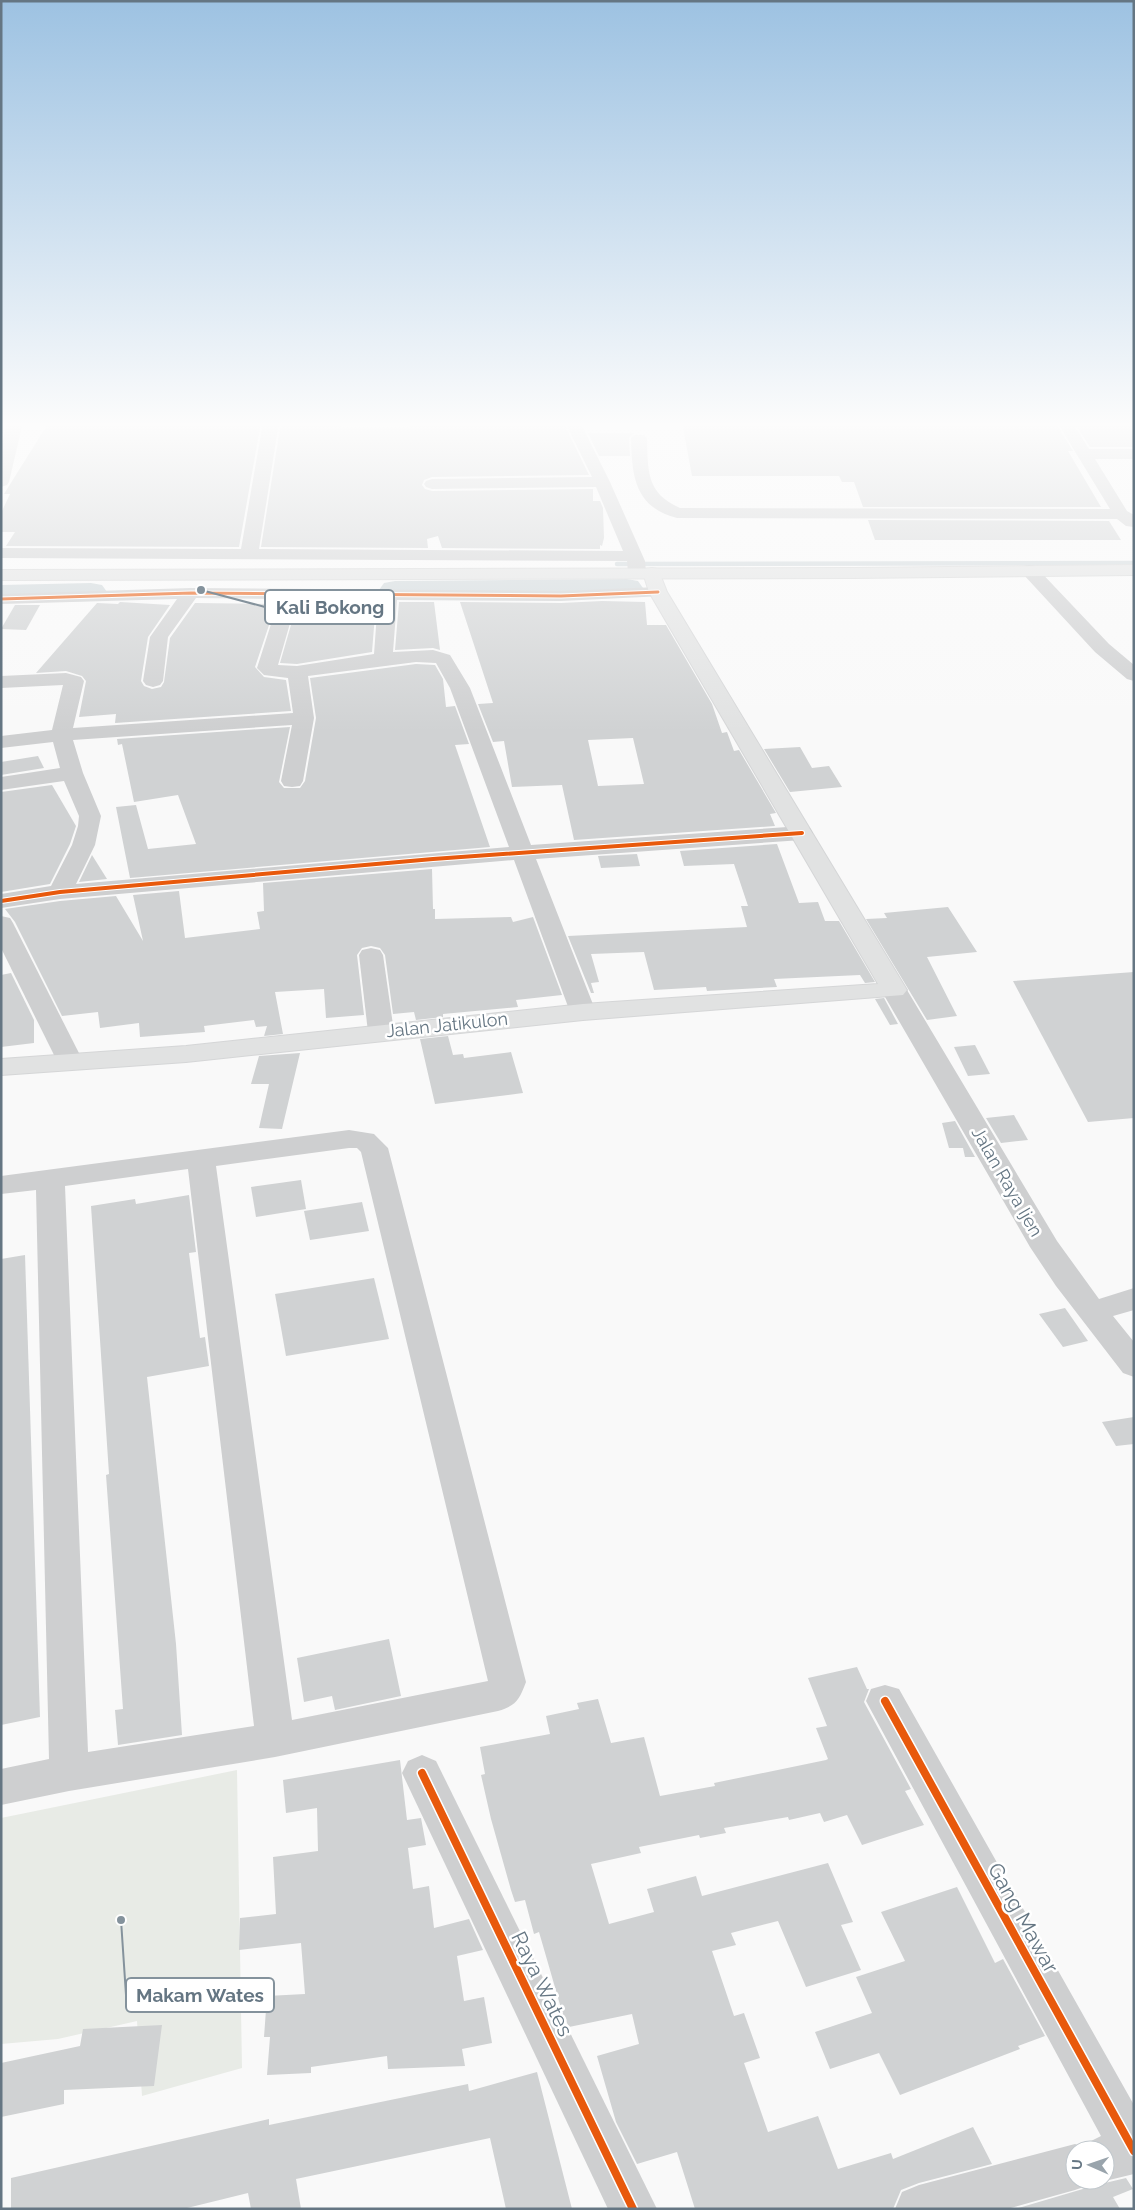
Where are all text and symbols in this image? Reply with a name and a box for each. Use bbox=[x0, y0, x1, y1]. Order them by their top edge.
callout: Kali Bokong bbox=[265, 590, 394, 624]
text: Kali Bokong bbox=[276, 596, 384, 618]
street label: Jalan Jatikulon bbox=[385, 1008, 509, 1041]
street label: Jalan Raya Ijen bbox=[968, 1123, 1047, 1240]
street label: Gang Mawar bbox=[983, 1858, 1064, 1978]
street label: Raya Wates bbox=[506, 1927, 579, 2040]
callout: Makam Wates bbox=[126, 1978, 274, 2012]
text: Makam Wates bbox=[136, 1984, 264, 2006]
north arrow bbox=[1065, 2140, 1115, 2190]
text: U bbox=[1069, 2159, 1085, 2170]

